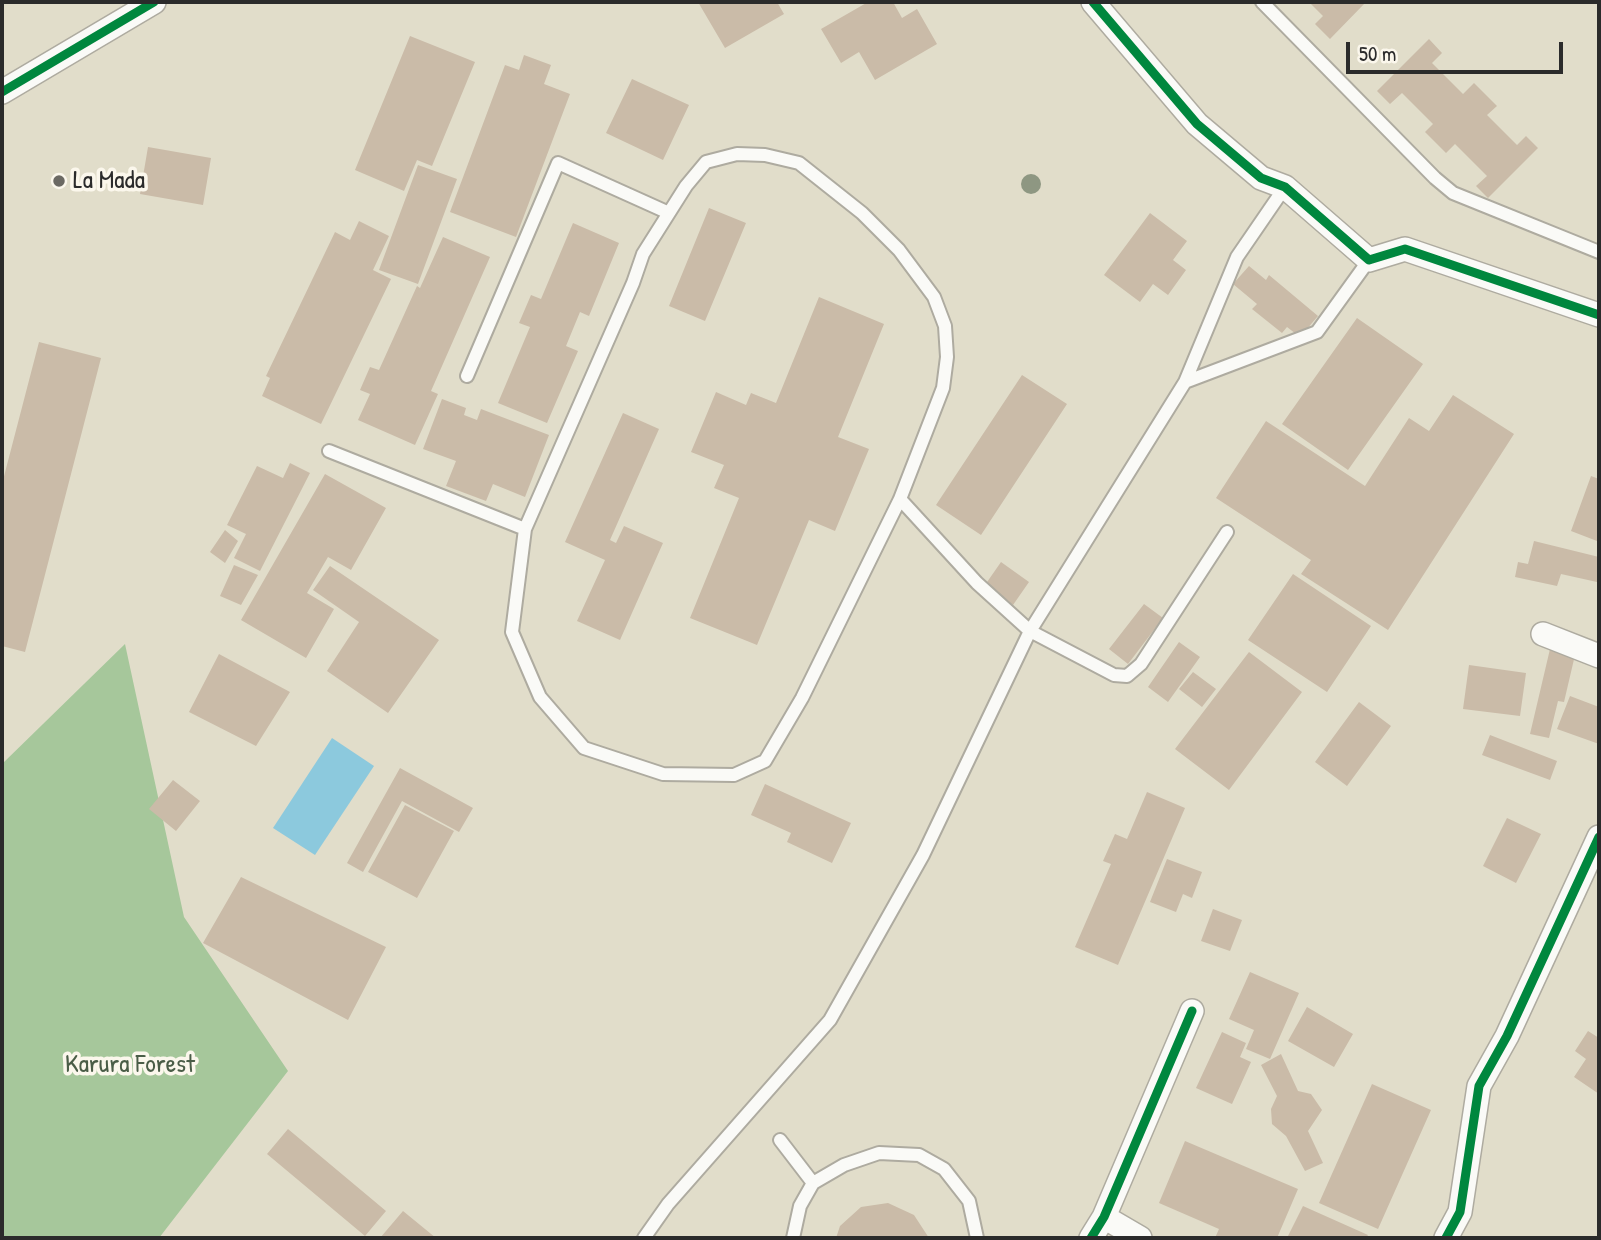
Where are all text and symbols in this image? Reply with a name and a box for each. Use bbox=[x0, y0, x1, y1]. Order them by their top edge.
scale bar bbox=[1349, 28, 1566, 72]
text: 50 m bbox=[1359, 39, 1396, 68]
place label: La Mada bbox=[73, 165, 145, 197]
marker: La Mada bbox=[51, 173, 67, 189]
park label: Karura Forest bbox=[65, 1049, 195, 1081]

